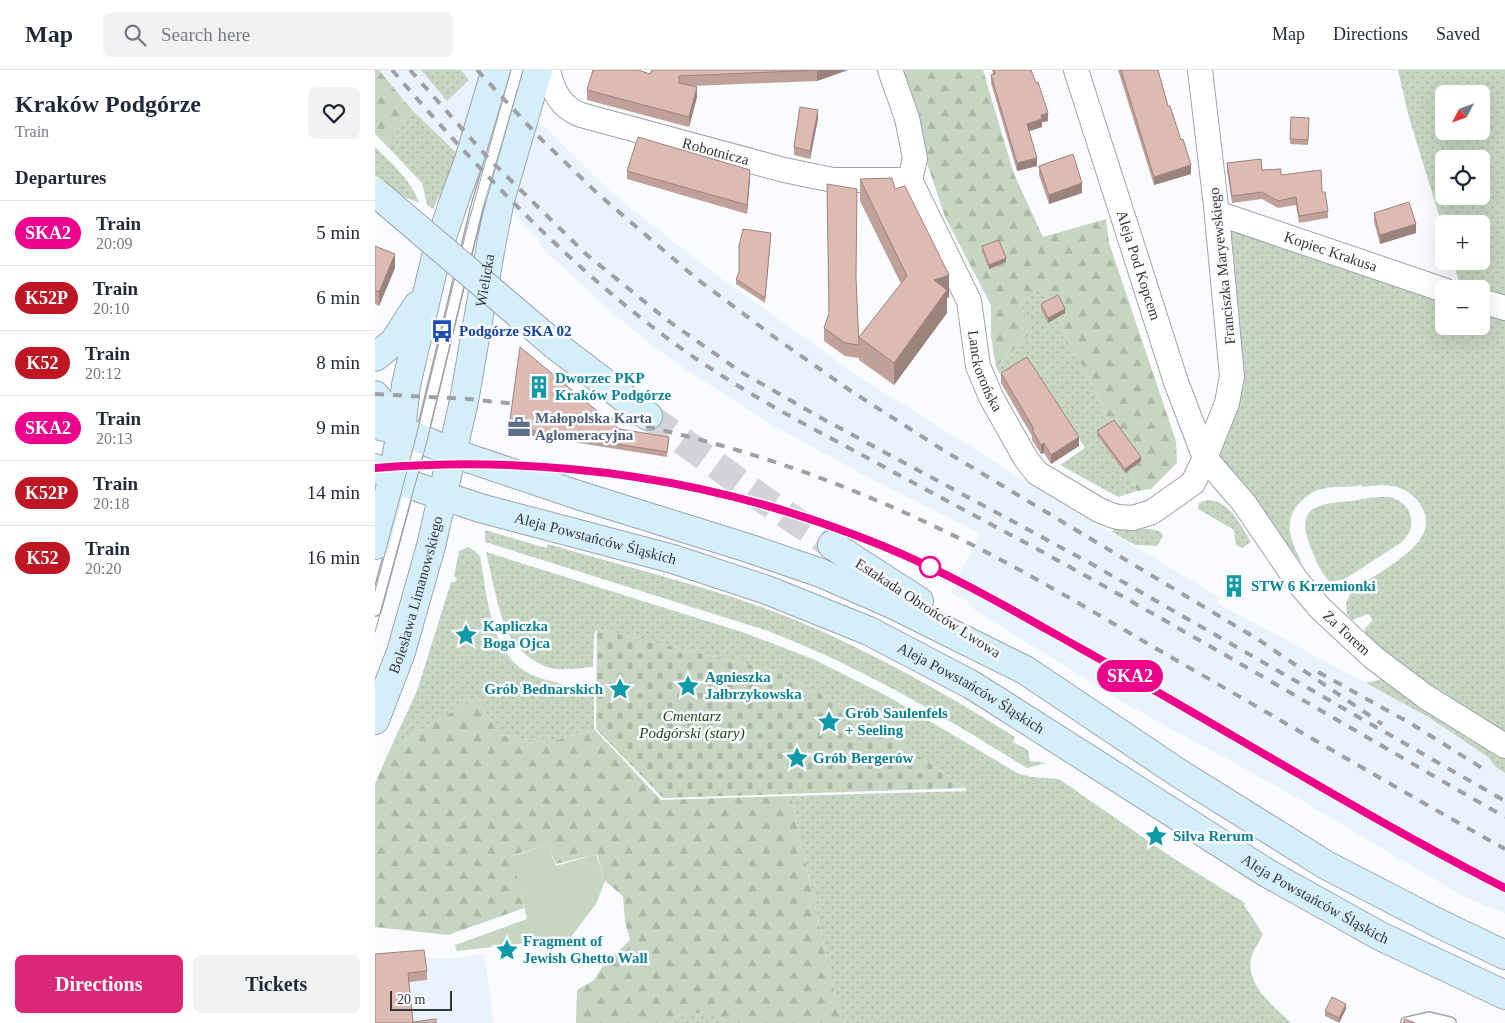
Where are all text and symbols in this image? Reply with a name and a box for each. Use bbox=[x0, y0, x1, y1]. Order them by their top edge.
search box bbox=[103, 12, 453, 57]
text: Map bbox=[25, 21, 73, 47]
icon: search bbox=[121, 21, 149, 49]
text: Search here bbox=[161, 24, 250, 45]
text: Map bbox=[1272, 24, 1305, 44]
text: Directions bbox=[1333, 24, 1408, 44]
text: Saved bbox=[1436, 24, 1480, 44]
north arrow bbox=[1435, 85, 1490, 140]
map controls bbox=[1435, 85, 1490, 335]
button: heart bbox=[308, 87, 360, 139]
text: Kraków Podgórze bbox=[15, 91, 201, 117]
text: Train bbox=[15, 123, 49, 140]
street label: Robotnicza bbox=[681, 135, 751, 168]
button: locate bbox=[1435, 150, 1490, 205]
text: Departures bbox=[15, 167, 106, 188]
street label: Franciszka Maryewskiego bbox=[1206, 187, 1238, 345]
street label: Aleja Pod Kopcem bbox=[1114, 208, 1164, 322]
text: Train bbox=[96, 213, 141, 234]
button: + bbox=[1435, 215, 1490, 270]
text: 5 min bbox=[316, 222, 360, 243]
text: SKA2 bbox=[25, 223, 71, 243]
street label: Kopiec Krakusa bbox=[1282, 228, 1380, 275]
text: 20:09 bbox=[96, 235, 132, 252]
street label: Wielicka bbox=[472, 252, 497, 308]
text: Train bbox=[93, 278, 138, 299]
button: − bbox=[1435, 280, 1490, 335]
text: 6 min bbox=[316, 287, 360, 308]
text: K52P bbox=[25, 288, 68, 308]
text: 20:10 bbox=[93, 300, 129, 317]
bus stop icon: Podgórze SKA 02 bbox=[429, 318, 455, 344]
place label: Podgórze SKA 02 bbox=[459, 323, 572, 339]
street label: Lanckorońska bbox=[965, 329, 1006, 415]
text: Train bbox=[85, 343, 130, 364]
text: 8 min bbox=[316, 352, 360, 373]
text: K52 bbox=[26, 353, 59, 373]
text: 20:12 bbox=[85, 365, 121, 382]
place label: Dworzec PKP Kraków Podgórze bbox=[555, 370, 672, 403]
building icon: Dworzec PKP Kraków Podgórze bbox=[526, 374, 552, 400]
text: Train bbox=[96, 408, 141, 429]
place label: Małopolska Karta Aglomeracyjna bbox=[535, 410, 653, 443]
office icon: Małopolska Karta Aglomeracyjna bbox=[506, 414, 532, 440]
text: 9 min bbox=[316, 417, 360, 438]
text: SKA2 bbox=[25, 418, 71, 438]
text: 20:13 bbox=[96, 430, 132, 447]
text: Train bbox=[93, 473, 138, 494]
text: 14 min bbox=[307, 482, 360, 503]
text: K52P bbox=[25, 483, 68, 503]
text: 20:18 bbox=[93, 495, 129, 512]
street label: Aleja Powstańców Śląskich bbox=[513, 509, 679, 568]
street label: Bolesława Limanowskiego bbox=[386, 514, 446, 676]
text: Train bbox=[85, 538, 130, 559]
text: 16 min bbox=[307, 547, 360, 568]
text: K52 bbox=[26, 548, 59, 568]
street label: Estakada Obrońców Lwowa bbox=[852, 555, 1004, 661]
unlabelled marker bbox=[919, 556, 941, 578]
text: 20:20 bbox=[85, 560, 121, 577]
building icon: STW 6 Krzemionki bbox=[1221, 573, 1247, 599]
place label: STW 6 Krzemionki bbox=[1251, 578, 1376, 594]
street label: Za Torem bbox=[1320, 607, 1374, 659]
place label: Kapliczka Boga Ojca bbox=[483, 618, 551, 651]
place icon: Kapliczka Boga Ojca bbox=[453, 622, 479, 648]
street label: Aleja Powstańców Śląskich bbox=[895, 639, 1048, 737]
line badge: SKA2 bbox=[1095, 660, 1165, 692]
text: SKA2 bbox=[1107, 666, 1153, 686]
place label: Agnieszka Jałbrzykowska bbox=[705, 669, 802, 702]
place icon: Agnieszka Jałbrzykowska bbox=[675, 673, 701, 699]
place icon: Grób Bednarskich bbox=[607, 676, 633, 702]
place label: Grób Bednarskich bbox=[484, 681, 604, 697]
place label: Grób Saulenfels + Seeling bbox=[845, 705, 948, 738]
park label: Cmentarz Podgórski (stary) bbox=[638, 708, 745, 742]
place icon: Grób Saulenfels + Seeling bbox=[816, 709, 842, 735]
place icon: Grób Bergerów bbox=[784, 745, 810, 771]
place label: Grób Bergerów bbox=[813, 750, 914, 766]
place icon: Silva Rerum bbox=[1143, 823, 1169, 849]
place label: Silva Rerum bbox=[1173, 828, 1254, 844]
street label: Aleja Powstańców Śląskich bbox=[1239, 851, 1392, 947]
place label: Fragment of Jewish Ghetto Wall bbox=[523, 933, 648, 966]
place icon: Fragment of Jewish Ghetto Wall bbox=[494, 937, 520, 963]
button: Directions bbox=[15, 955, 183, 1013]
button: Tickets bbox=[193, 955, 360, 1013]
scale bar bbox=[390, 988, 453, 1011]
text: 20 m bbox=[397, 992, 425, 1007]

